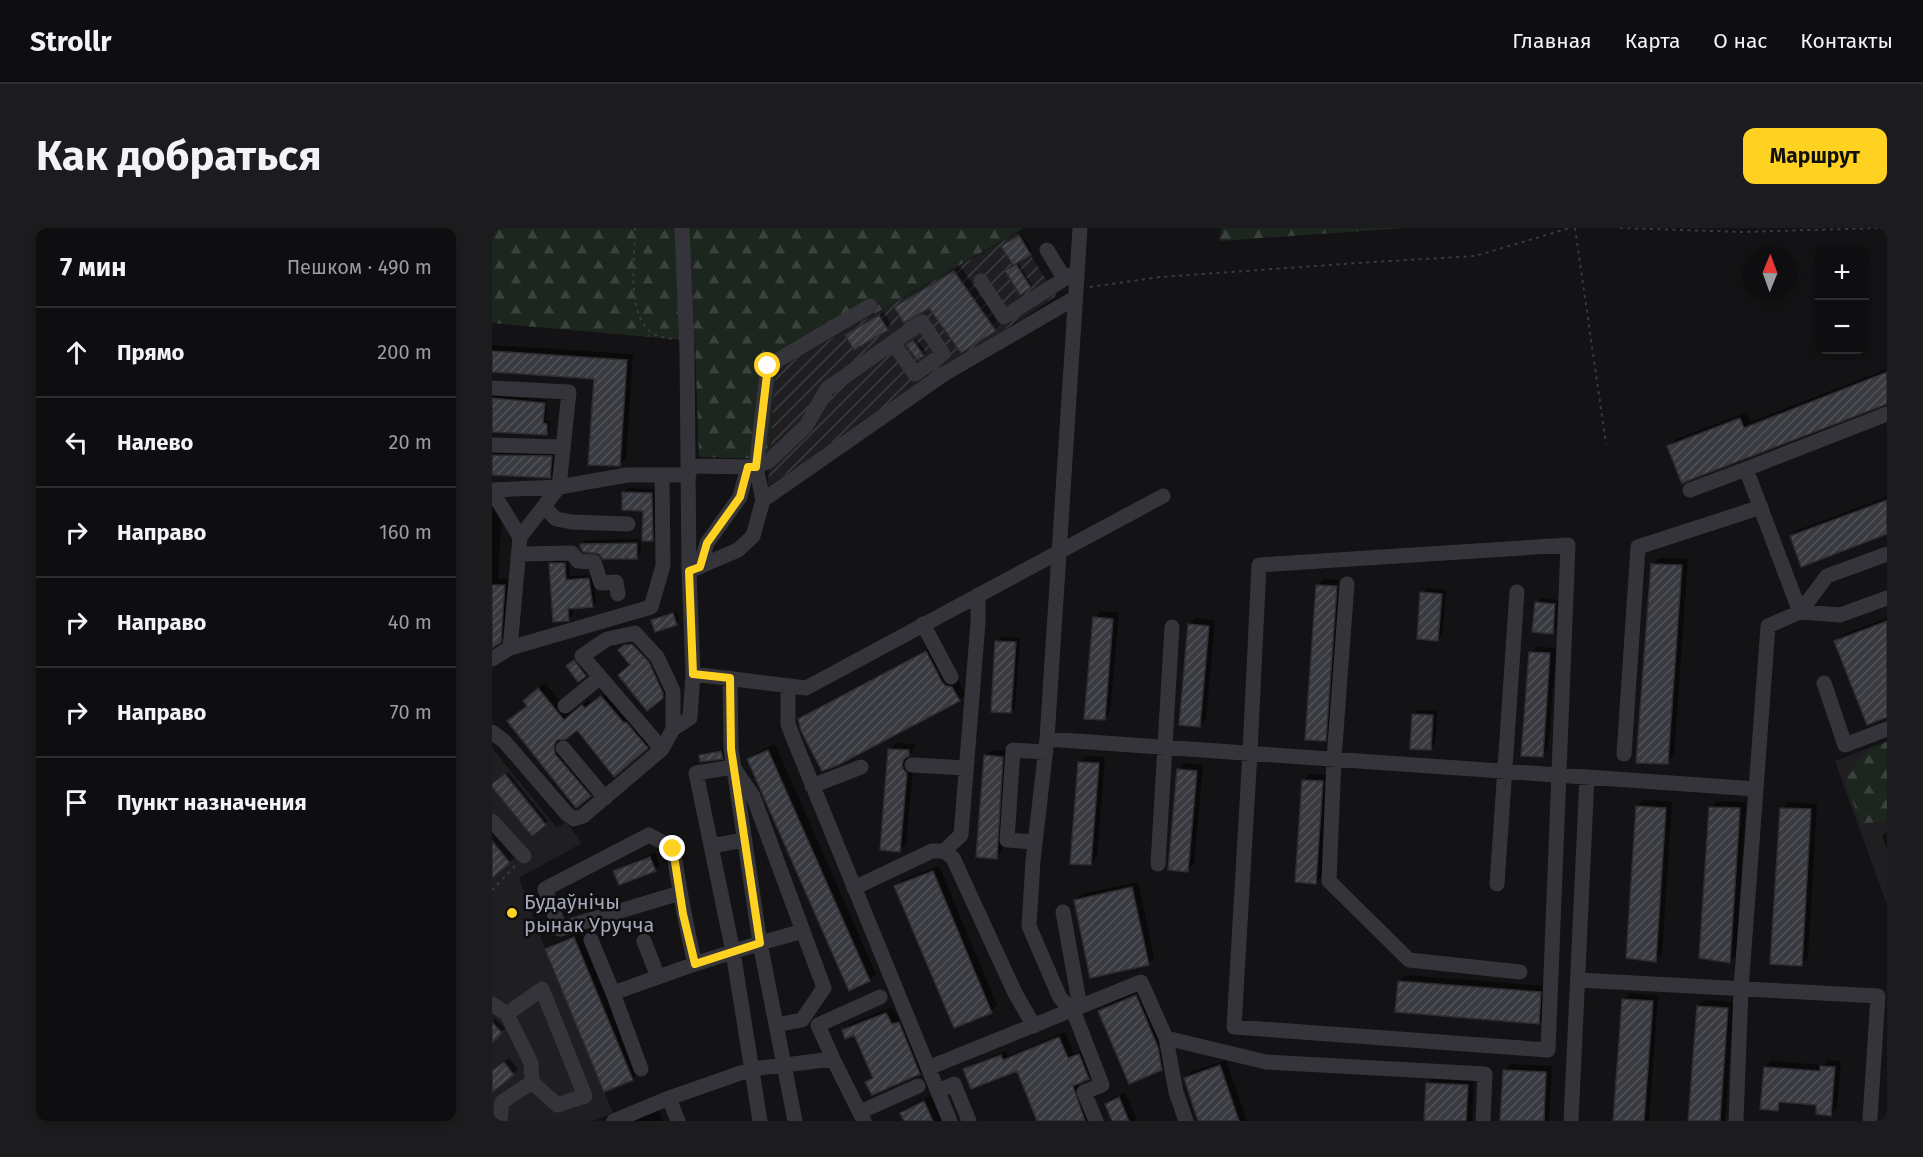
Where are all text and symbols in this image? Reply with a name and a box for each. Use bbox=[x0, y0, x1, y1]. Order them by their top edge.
text: Strollr bbox=[30, 25, 111, 58]
text: Главная bbox=[1512, 28, 1592, 54]
text: Карта bbox=[1625, 28, 1680, 54]
text: О нас bbox=[1713, 28, 1767, 54]
text: Контакты bbox=[1800, 28, 1893, 54]
button: Маршрут bbox=[1743, 128, 1887, 184]
text: Как добраться bbox=[36, 131, 322, 181]
north arrow bbox=[1743, 246, 1797, 300]
map controls bbox=[1815, 246, 1869, 354]
button: + bbox=[1815, 246, 1869, 300]
text: 7 мин bbox=[60, 252, 126, 283]
text: Пешком · 490 m bbox=[287, 255, 432, 279]
button: − bbox=[1815, 300, 1869, 354]
icon: ahead bbox=[60, 336, 93, 369]
text: Прямо bbox=[117, 339, 184, 366]
text: 200 m bbox=[377, 340, 432, 364]
route start bbox=[754, 352, 780, 378]
icon: left bbox=[60, 426, 93, 459]
text: Налево bbox=[117, 429, 193, 456]
text: 20 m bbox=[389, 430, 432, 454]
icon: right bbox=[60, 516, 93, 549]
text: Направо bbox=[117, 519, 206, 546]
text: 160 m bbox=[379, 520, 432, 544]
icon: right bbox=[60, 606, 93, 639]
text: Направо bbox=[117, 609, 206, 636]
text: 40 m bbox=[388, 610, 432, 634]
icon: right bbox=[60, 696, 93, 729]
text: Направо bbox=[117, 699, 206, 726]
text: 70 m bbox=[390, 700, 432, 724]
icon: arrive bbox=[60, 786, 93, 819]
text: Пункт назначения bbox=[117, 789, 307, 816]
route end bbox=[659, 835, 685, 861]
place label: Будаўнічы рынак Уручча bbox=[524, 890, 654, 937]
marker: Будаўнічы рынак Уручча bbox=[505, 906, 519, 920]

